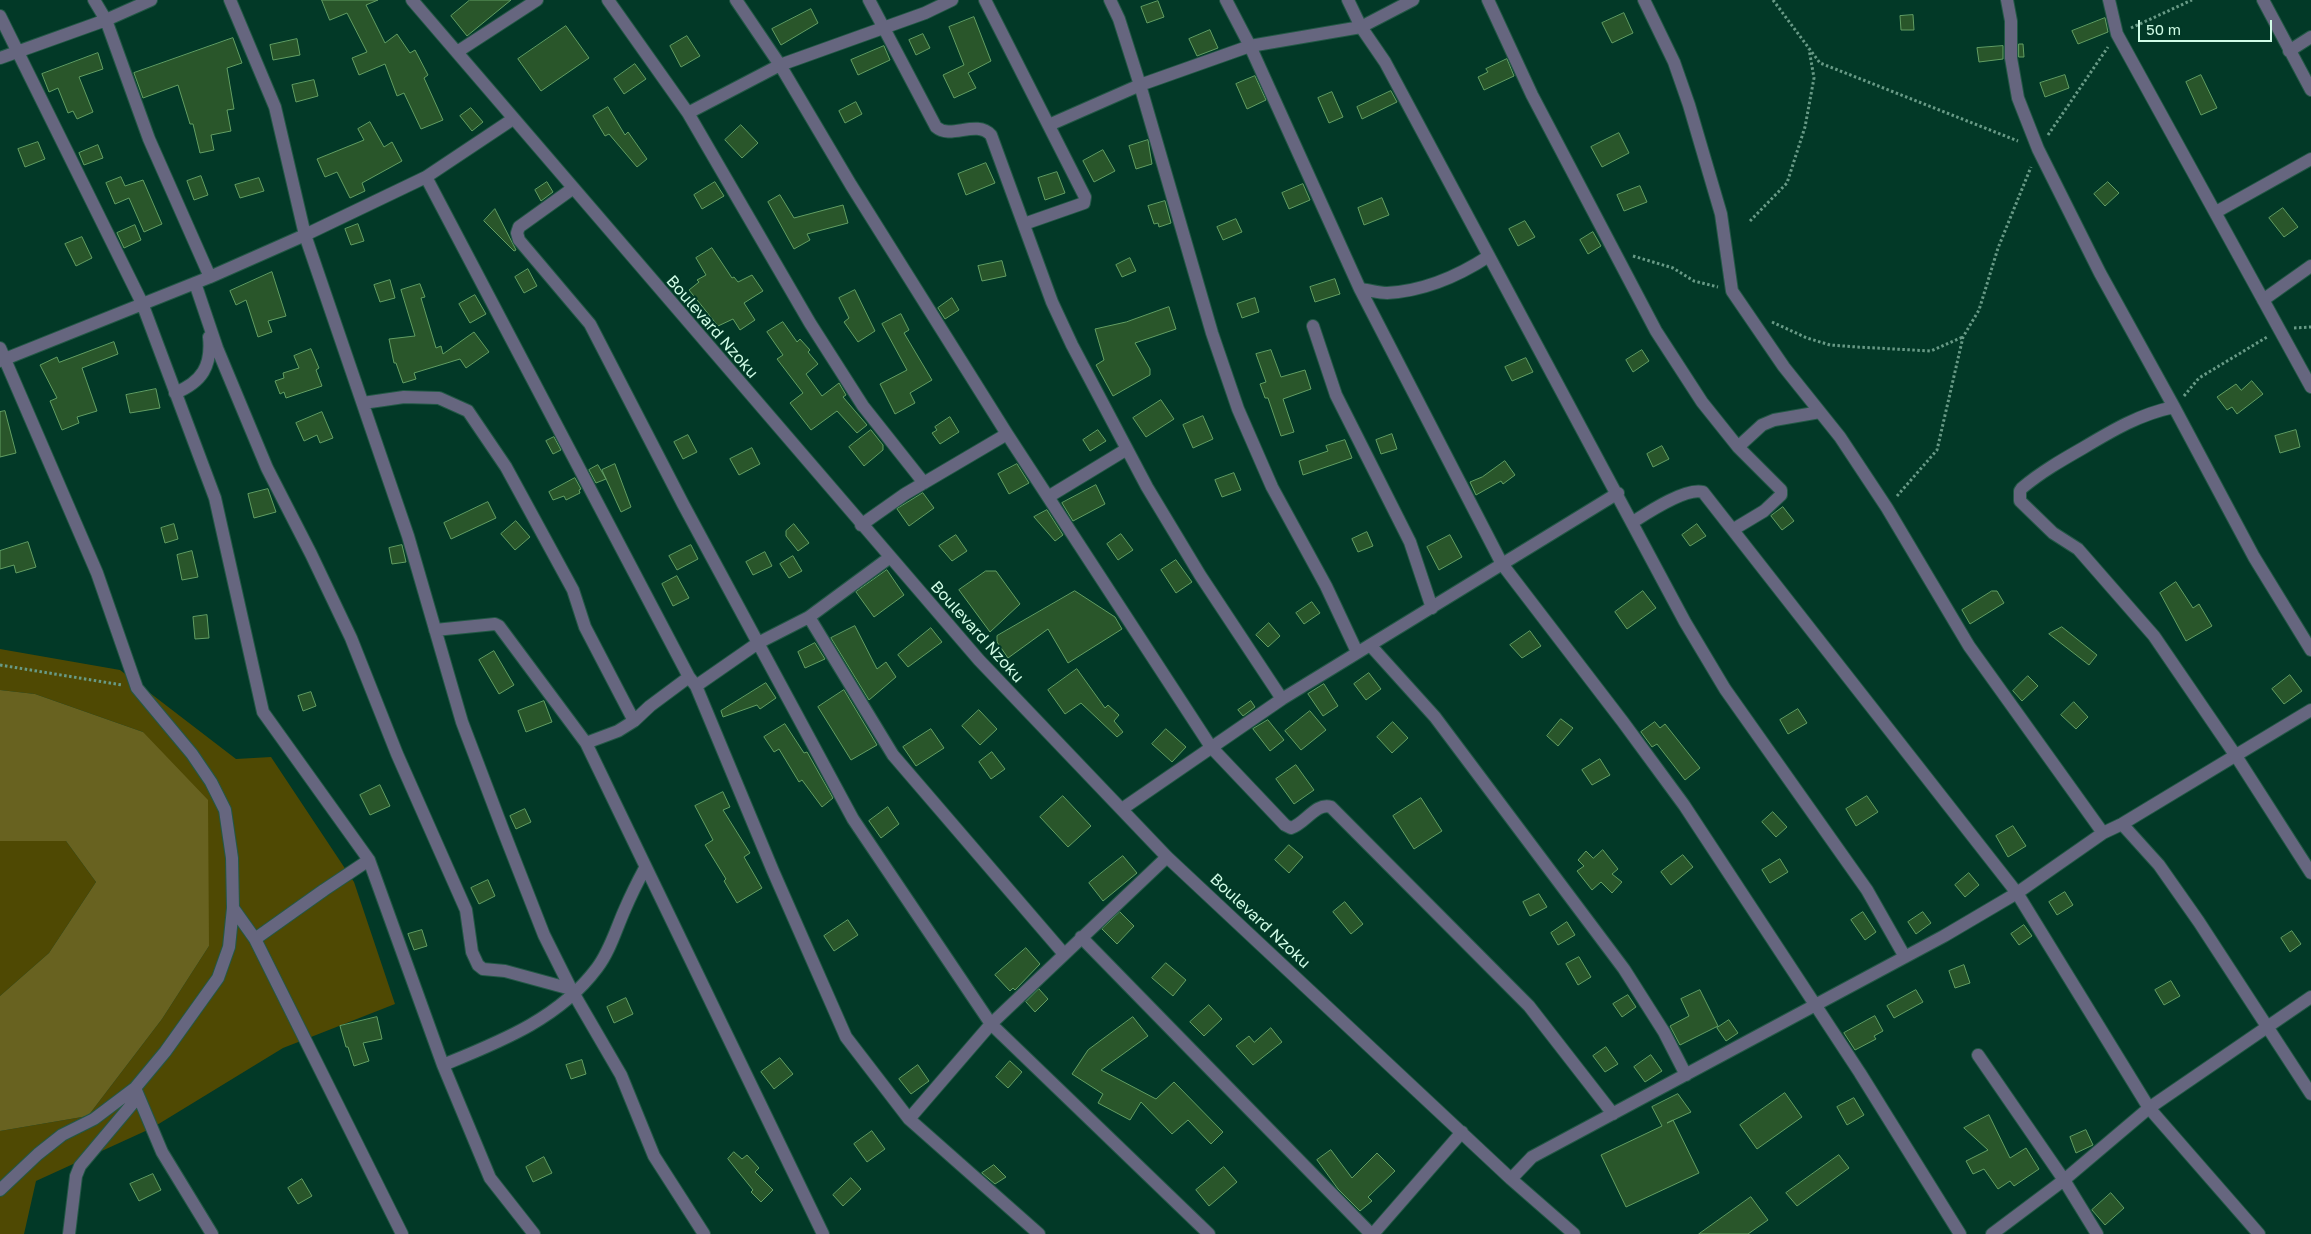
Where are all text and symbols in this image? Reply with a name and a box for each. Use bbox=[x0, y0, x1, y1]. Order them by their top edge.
scale bar bbox=[2141, 10, 2275, 42]
text: 50 m bbox=[2146, 20, 2181, 38]
street label: Boulevard Nzoku bbox=[662, 272, 762, 382]
street label: Boulevard Nzoku bbox=[926, 577, 1028, 687]
street label: Boulevard Nzoku bbox=[1206, 870, 1314, 972]

